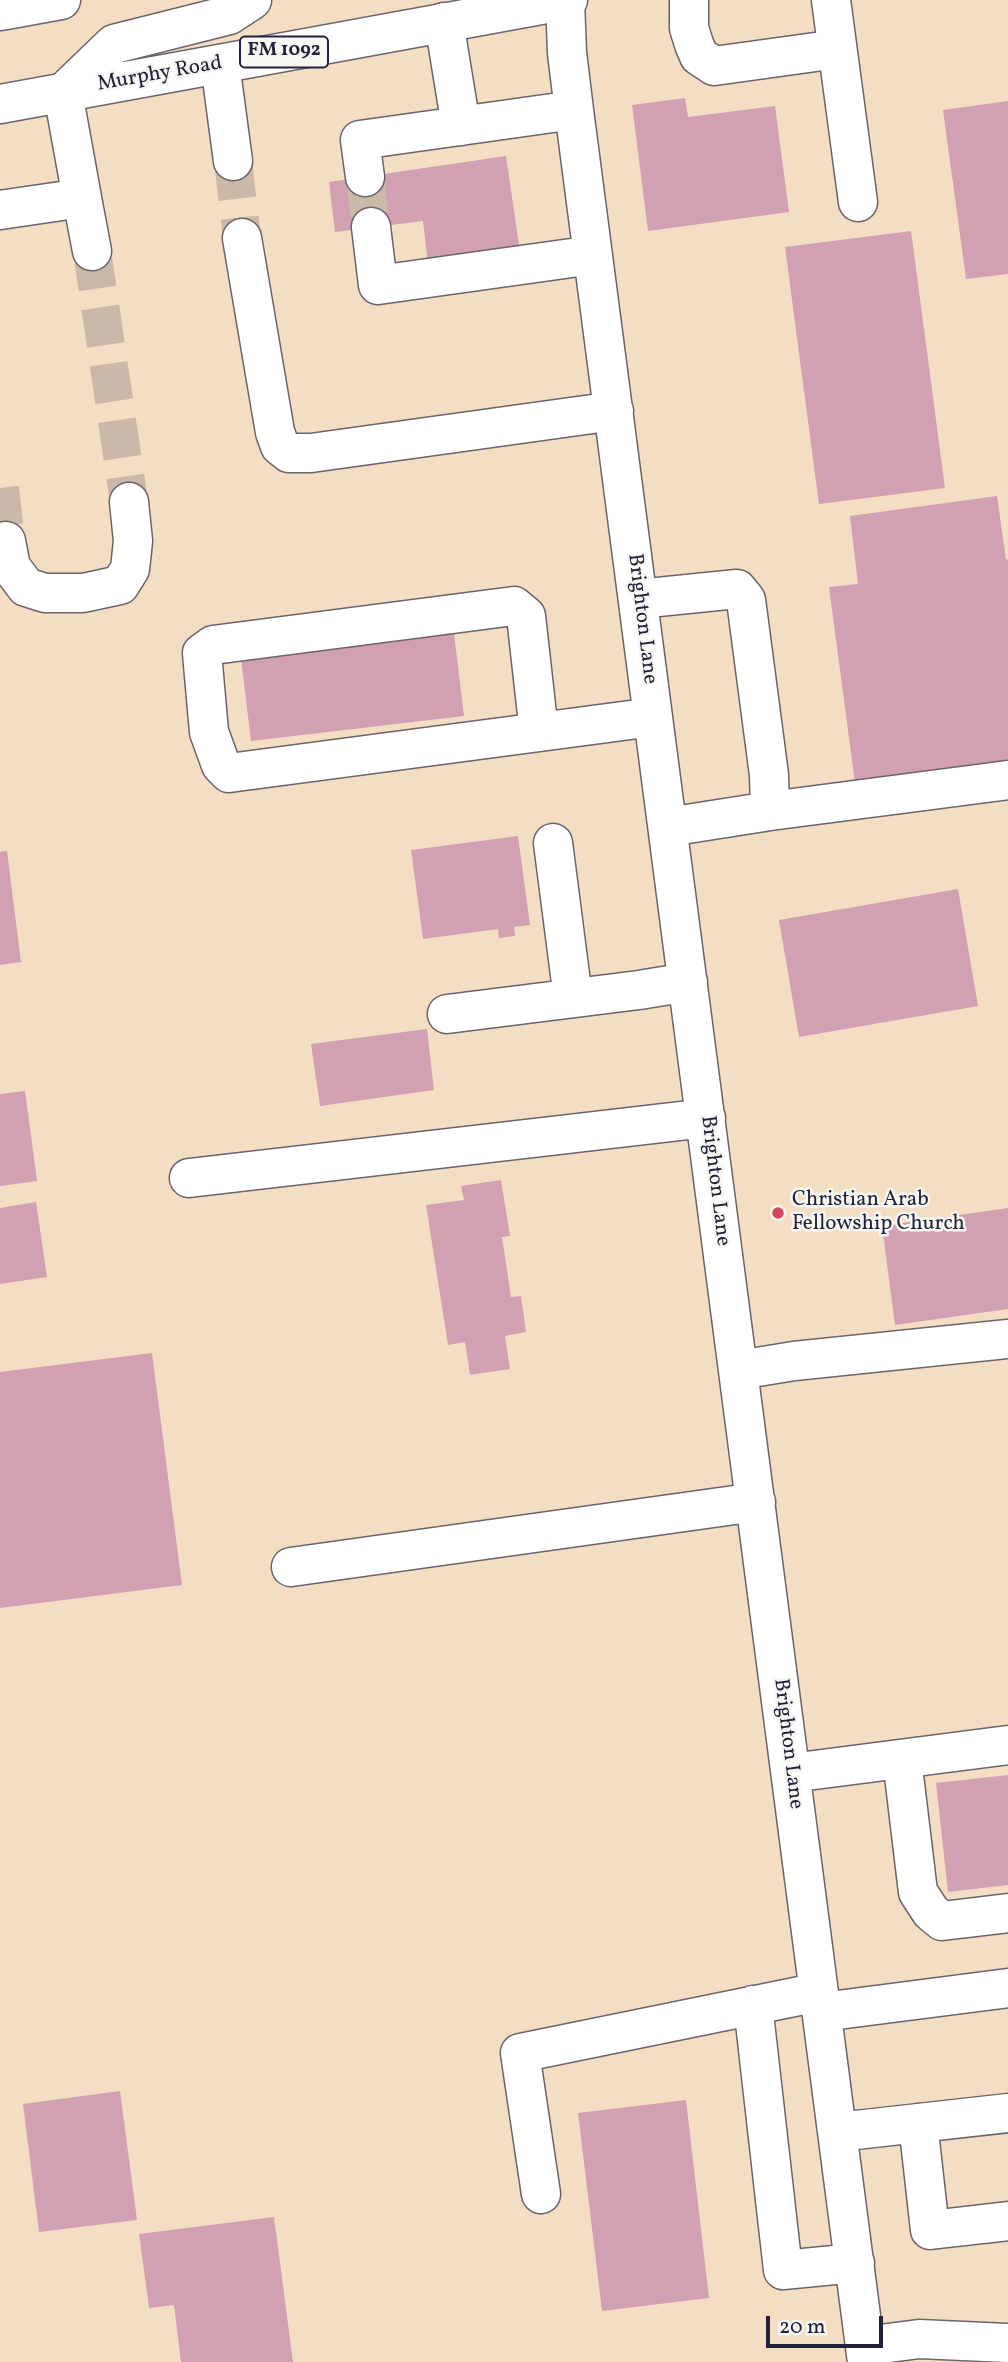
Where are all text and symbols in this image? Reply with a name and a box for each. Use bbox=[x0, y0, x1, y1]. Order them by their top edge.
road number: FM 1092 bbox=[240, 36, 328, 68]
street label: Murphy Road bbox=[96, 52, 224, 98]
street label: Brighton Lane bbox=[620, 552, 662, 686]
street label: Brighton Lane bbox=[693, 1114, 735, 1248]
place label: Christian Arab Fellowship Church bbox=[792, 1188, 965, 1238]
marker: Christian Arab Fellowship Church bbox=[770, 1205, 786, 1221]
street label: Brighton Lane bbox=[766, 1677, 808, 1811]
scale bar bbox=[770, 2302, 887, 2346]
text: 20 m bbox=[779, 2313, 825, 2342]

